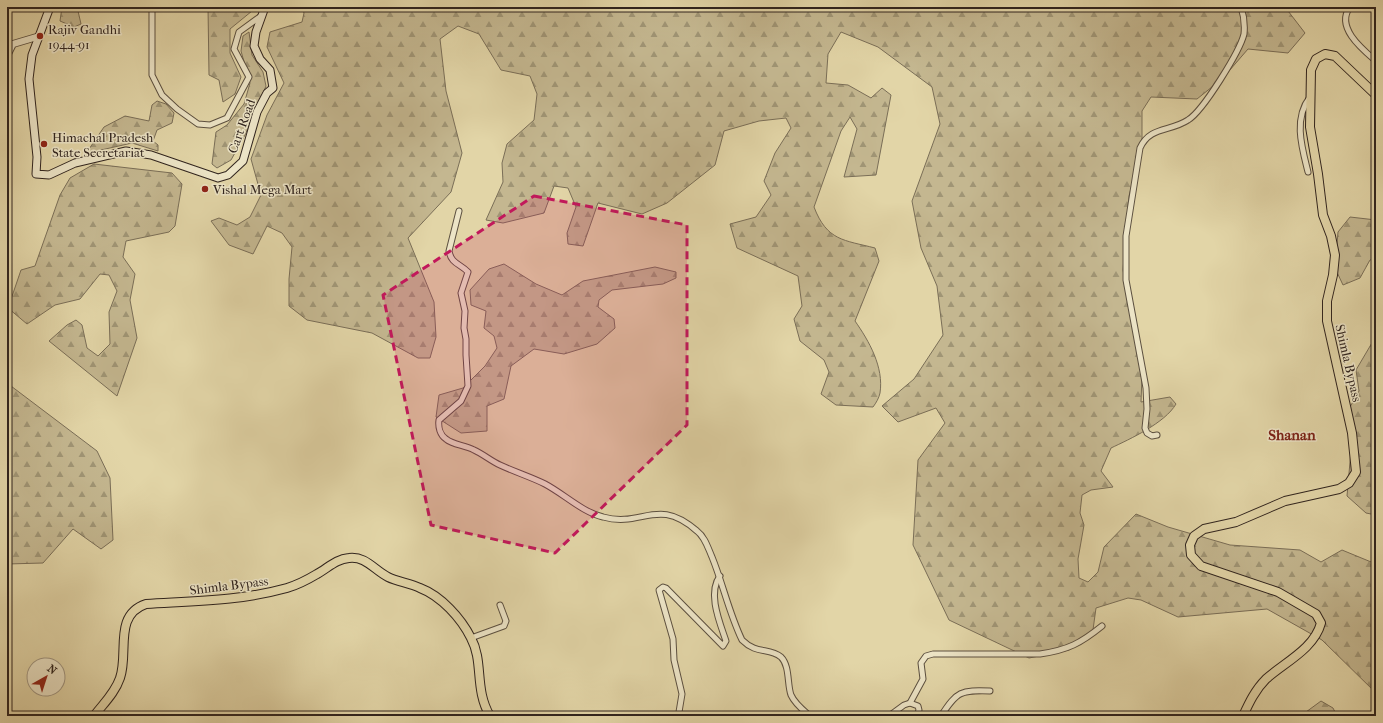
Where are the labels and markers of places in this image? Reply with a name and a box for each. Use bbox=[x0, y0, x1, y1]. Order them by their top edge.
place label: Rajiv Gandhi 1944-91 bbox=[48, 22, 121, 52]
marker: Rajiv Gandhi 1944-91 bbox=[35, 31, 45, 41]
place label: Himachal Pradesh State Secretariat bbox=[52, 130, 154, 160]
marker: Himachal Pradesh State Secretariat bbox=[39, 139, 49, 149]
place label: Vishal Mega Mart bbox=[212, 182, 312, 197]
marker: Vishal Mega Mart bbox=[200, 184, 210, 194]

